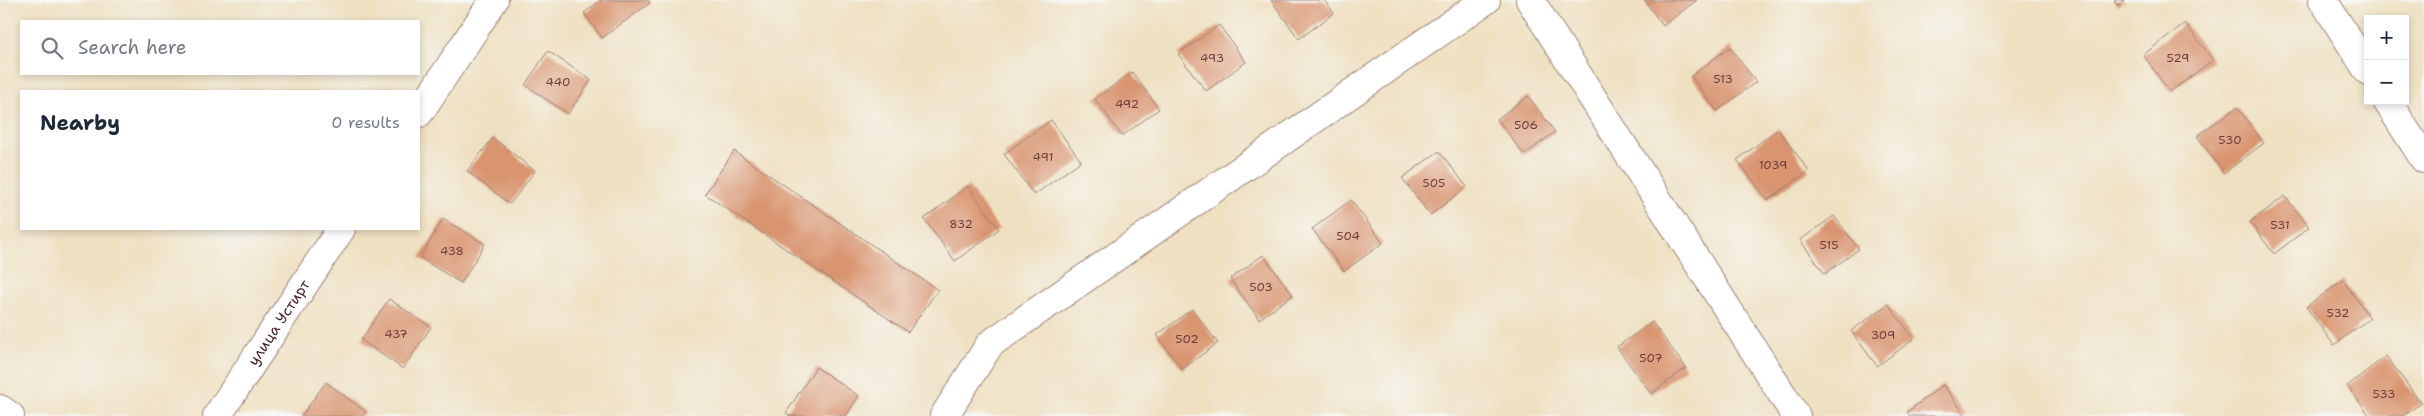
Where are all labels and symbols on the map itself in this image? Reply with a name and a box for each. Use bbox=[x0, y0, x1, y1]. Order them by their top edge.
house number: 493 bbox=[1200, 50, 1224, 66]
house number: 529 bbox=[2167, 50, 2189, 66]
house number: 513 bbox=[1713, 71, 1733, 87]
house number: 440 bbox=[546, 74, 570, 90]
house number: 492 bbox=[1115, 96, 1139, 112]
house number: 506 bbox=[1514, 117, 1538, 133]
house number: 530 bbox=[2218, 132, 2242, 148]
house number: 491 bbox=[1033, 149, 1053, 165]
house number: 1039 bbox=[1759, 157, 1787, 173]
house number: 505 bbox=[1423, 175, 1445, 191]
house number: 832 bbox=[949, 216, 973, 232]
house number: 531 bbox=[2270, 217, 2290, 233]
house number: 504 bbox=[1336, 228, 1360, 244]
house number: 515 bbox=[1819, 237, 1839, 253]
house number: 438 bbox=[440, 243, 464, 259]
street label: улица Устирт bbox=[243, 276, 315, 369]
house number: 503 bbox=[1249, 279, 1273, 295]
house number: 532 bbox=[2327, 305, 2349, 321]
house number: 437 bbox=[384, 326, 408, 342]
house number: 309 bbox=[1871, 327, 1895, 343]
house number: 502 bbox=[1175, 331, 1199, 347]
house number: 507 bbox=[1639, 350, 1663, 366]
house number: 533 bbox=[2373, 386, 2395, 402]

